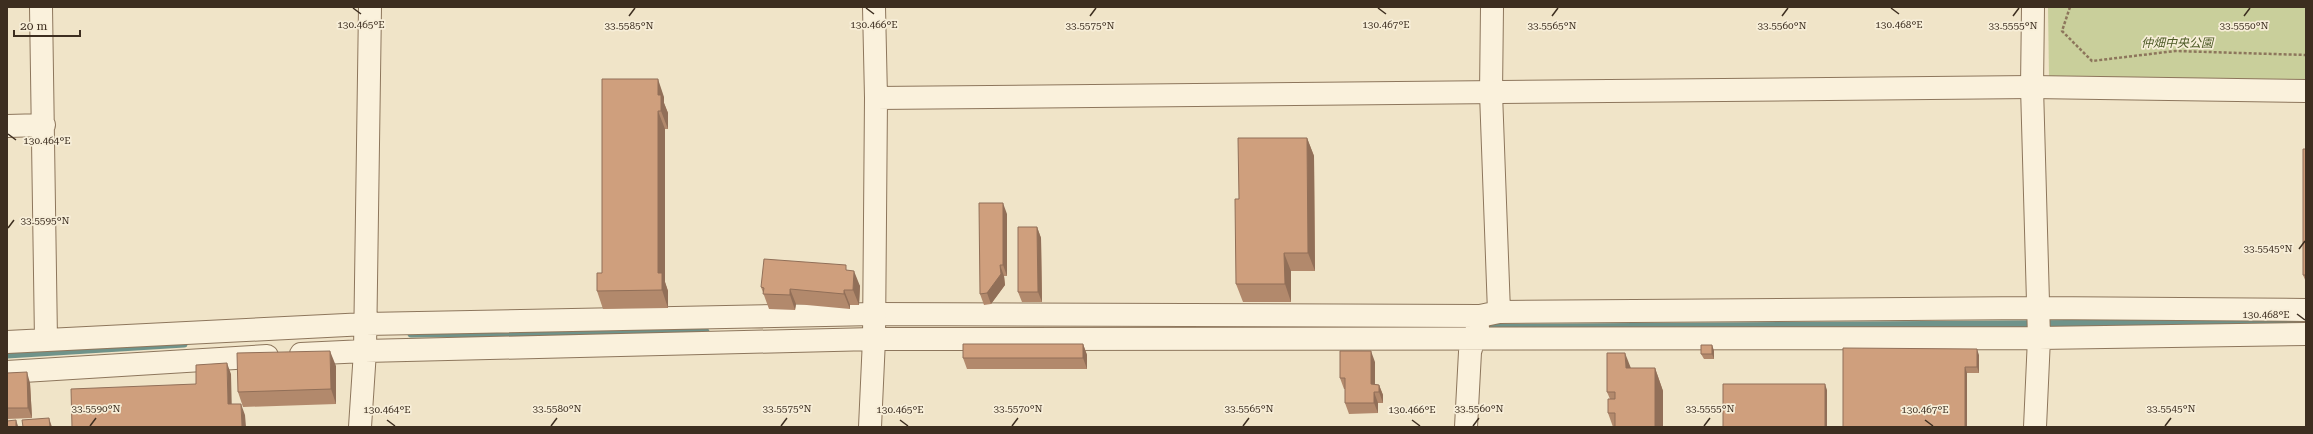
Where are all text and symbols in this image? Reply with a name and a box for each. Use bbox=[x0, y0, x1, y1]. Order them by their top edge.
scale bar bbox=[14, 12, 80, 38]
text: 20 m bbox=[20, 19, 47, 33]
text: 130.465°E bbox=[337, 19, 385, 30]
text: 130.466°E bbox=[850, 19, 898, 30]
text: 130.467°E bbox=[1362, 19, 1410, 30]
text: 130.468°E bbox=[1875, 19, 1923, 30]
text: 33.5585°N bbox=[604, 20, 654, 31]
text: 33.5575°N bbox=[1065, 20, 1115, 31]
text: 33.5565°N bbox=[1527, 20, 1577, 31]
text: 33.5560°N bbox=[1757, 20, 1807, 31]
text: 33.5555°N bbox=[1988, 20, 2038, 31]
text: 33.5550°N bbox=[2219, 20, 2269, 31]
park label: 仲畑中央公園 bbox=[2141, 36, 2215, 50]
text: 130.464°E bbox=[23, 135, 71, 146]
text: 33.5595°N bbox=[20, 215, 70, 226]
text: 33.5545°N bbox=[2243, 243, 2293, 254]
text: 130.468°E bbox=[2242, 309, 2290, 320]
text: 33.5590°N bbox=[71, 403, 121, 414]
text: 33.5580°N bbox=[532, 403, 582, 414]
text: 33.5575°N bbox=[762, 403, 812, 414]
text: 33.5570°N bbox=[993, 403, 1043, 414]
text: 33.5565°N bbox=[1224, 403, 1274, 414]
text: 33.5560°N bbox=[1454, 403, 1504, 414]
text: 33.5555°N bbox=[1685, 403, 1735, 414]
text: 33.5545°N bbox=[2146, 403, 2196, 414]
text: 130.464°E bbox=[363, 404, 411, 415]
text: 130.465°E bbox=[876, 404, 924, 415]
text: 130.466°E bbox=[1388, 404, 1436, 415]
text: 130.467°E bbox=[1901, 404, 1949, 415]

